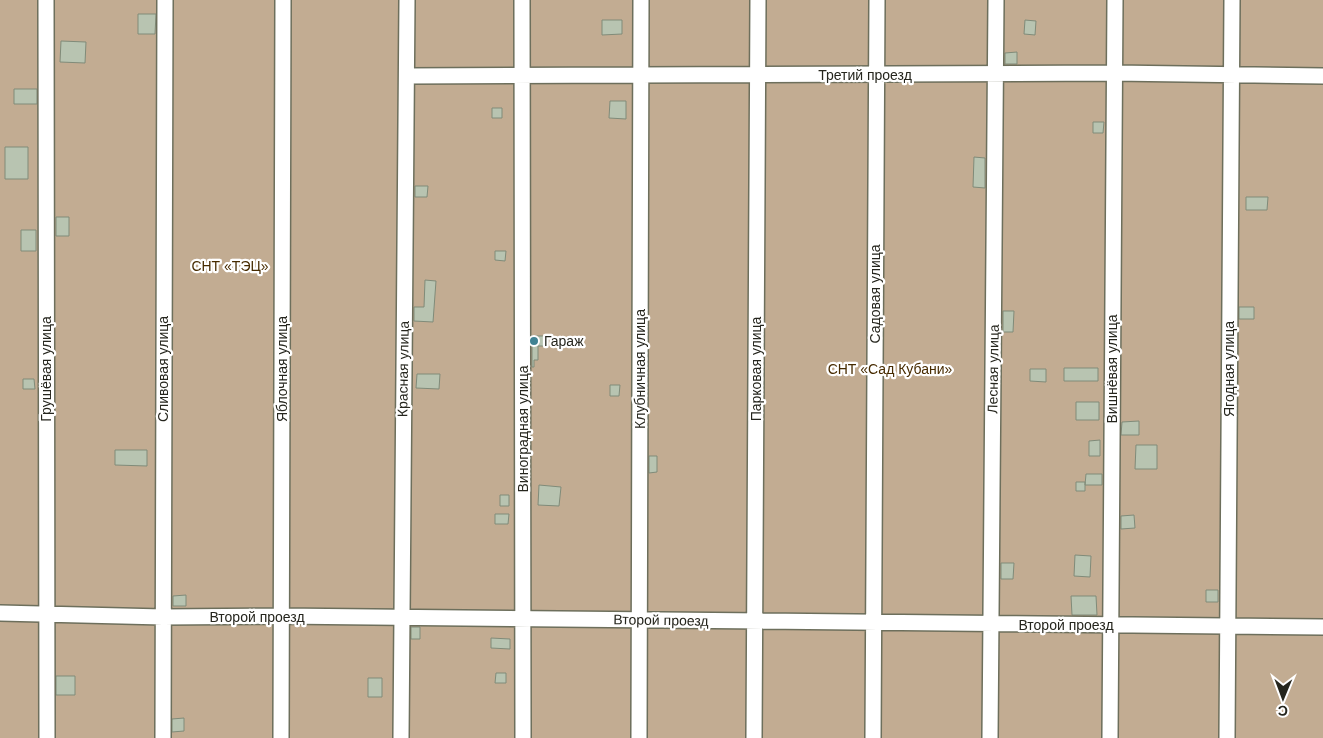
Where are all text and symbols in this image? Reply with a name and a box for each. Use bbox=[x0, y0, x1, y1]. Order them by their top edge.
street label: Третий проезд bbox=[818, 67, 912, 83]
street label: Садовая улица bbox=[867, 244, 883, 344]
park label: СНТ «ТЭЦ» bbox=[191, 258, 269, 274]
street label: Клубничная улица bbox=[632, 309, 648, 429]
street label: Вишнёвая улица bbox=[1104, 314, 1120, 423]
street label: Грушёвая улица bbox=[38, 316, 54, 422]
street label: Сливовая улица bbox=[155, 316, 171, 422]
street label: Яблочная улица bbox=[274, 316, 290, 422]
street label: Парковая улица bbox=[748, 316, 764, 421]
street label: Красная улица bbox=[394, 321, 412, 417]
street label: Ягодная улица bbox=[1221, 321, 1237, 417]
street label: Лесная улица bbox=[984, 324, 1002, 414]
place label: Гараж bbox=[544, 333, 584, 349]
marker: Гараж bbox=[528, 335, 540, 347]
park label: СНТ «Сад Кубани» bbox=[828, 361, 953, 377]
street label: Виноградная улица bbox=[515, 365, 531, 493]
street label: Второй проезд bbox=[209, 609, 305, 625]
street label: Второй проезд bbox=[613, 611, 709, 629]
street label: Второй проезд bbox=[1018, 617, 1114, 633]
north arrow bbox=[1258, 673, 1308, 723]
text: С bbox=[1278, 703, 1288, 719]

